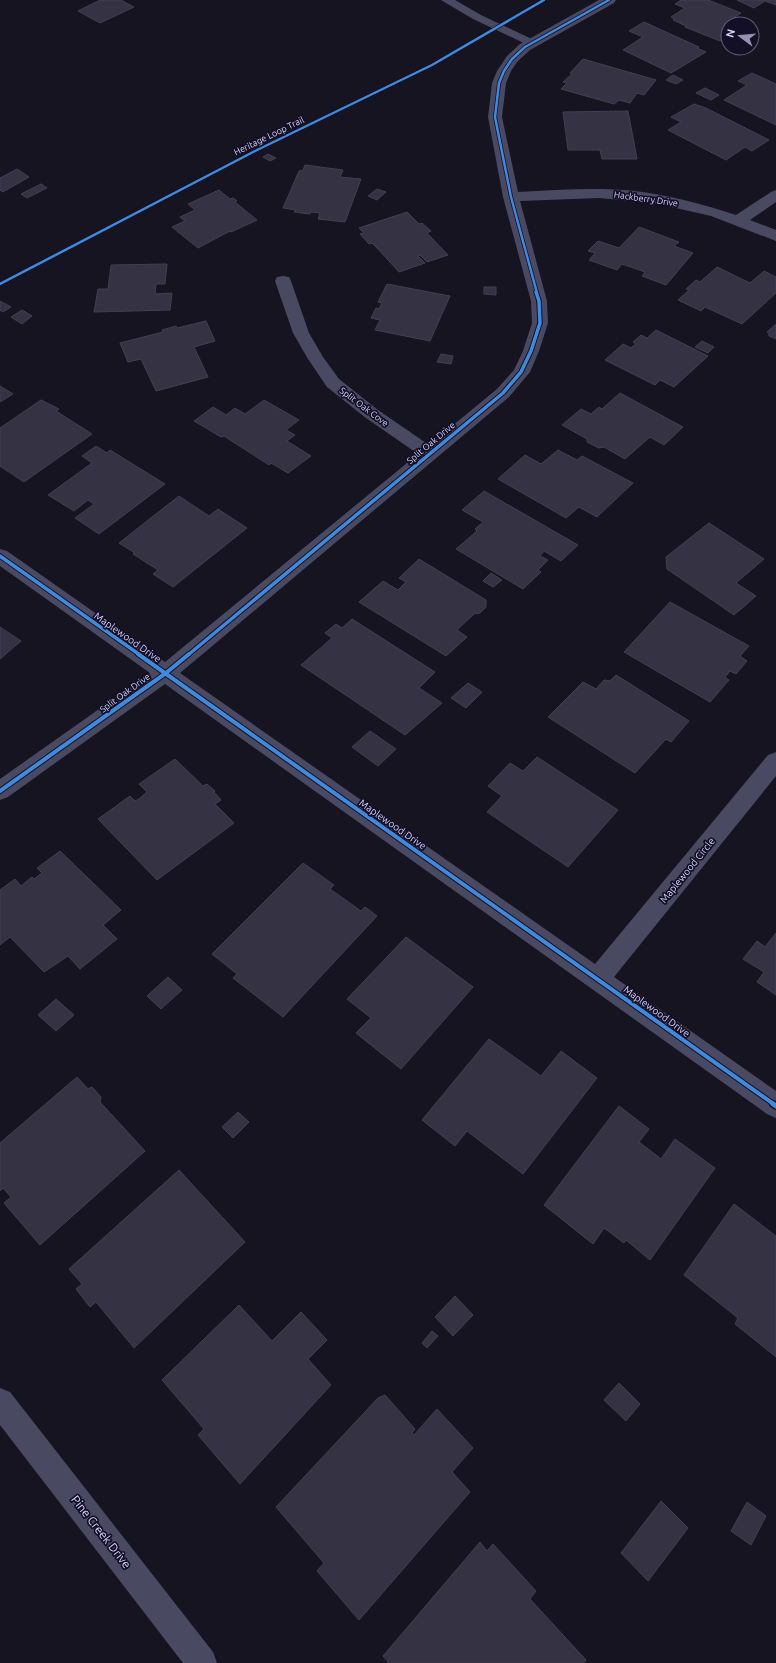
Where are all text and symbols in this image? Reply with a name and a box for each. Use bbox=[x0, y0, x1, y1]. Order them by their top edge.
north arrow bbox=[720, 16, 760, 56]
text: N bbox=[723, 28, 737, 39]
street label: Heritage Loop Trail bbox=[232, 114, 306, 157]
street label: Hackberry Drive bbox=[613, 190, 679, 208]
street label: Split Oak Cove bbox=[338, 385, 390, 429]
street label: Split Oak Drive bbox=[405, 420, 457, 466]
street label: Maplewood Drive bbox=[92, 610, 163, 665]
street label: Split Oak Drive bbox=[98, 671, 152, 715]
street label: Maplewood Drive bbox=[357, 797, 428, 852]
street label: Maplewood Circle bbox=[658, 836, 717, 905]
street label: Maplewood Drive bbox=[621, 984, 692, 1039]
street label: Pine Creek Drive bbox=[69, 1493, 134, 1571]

